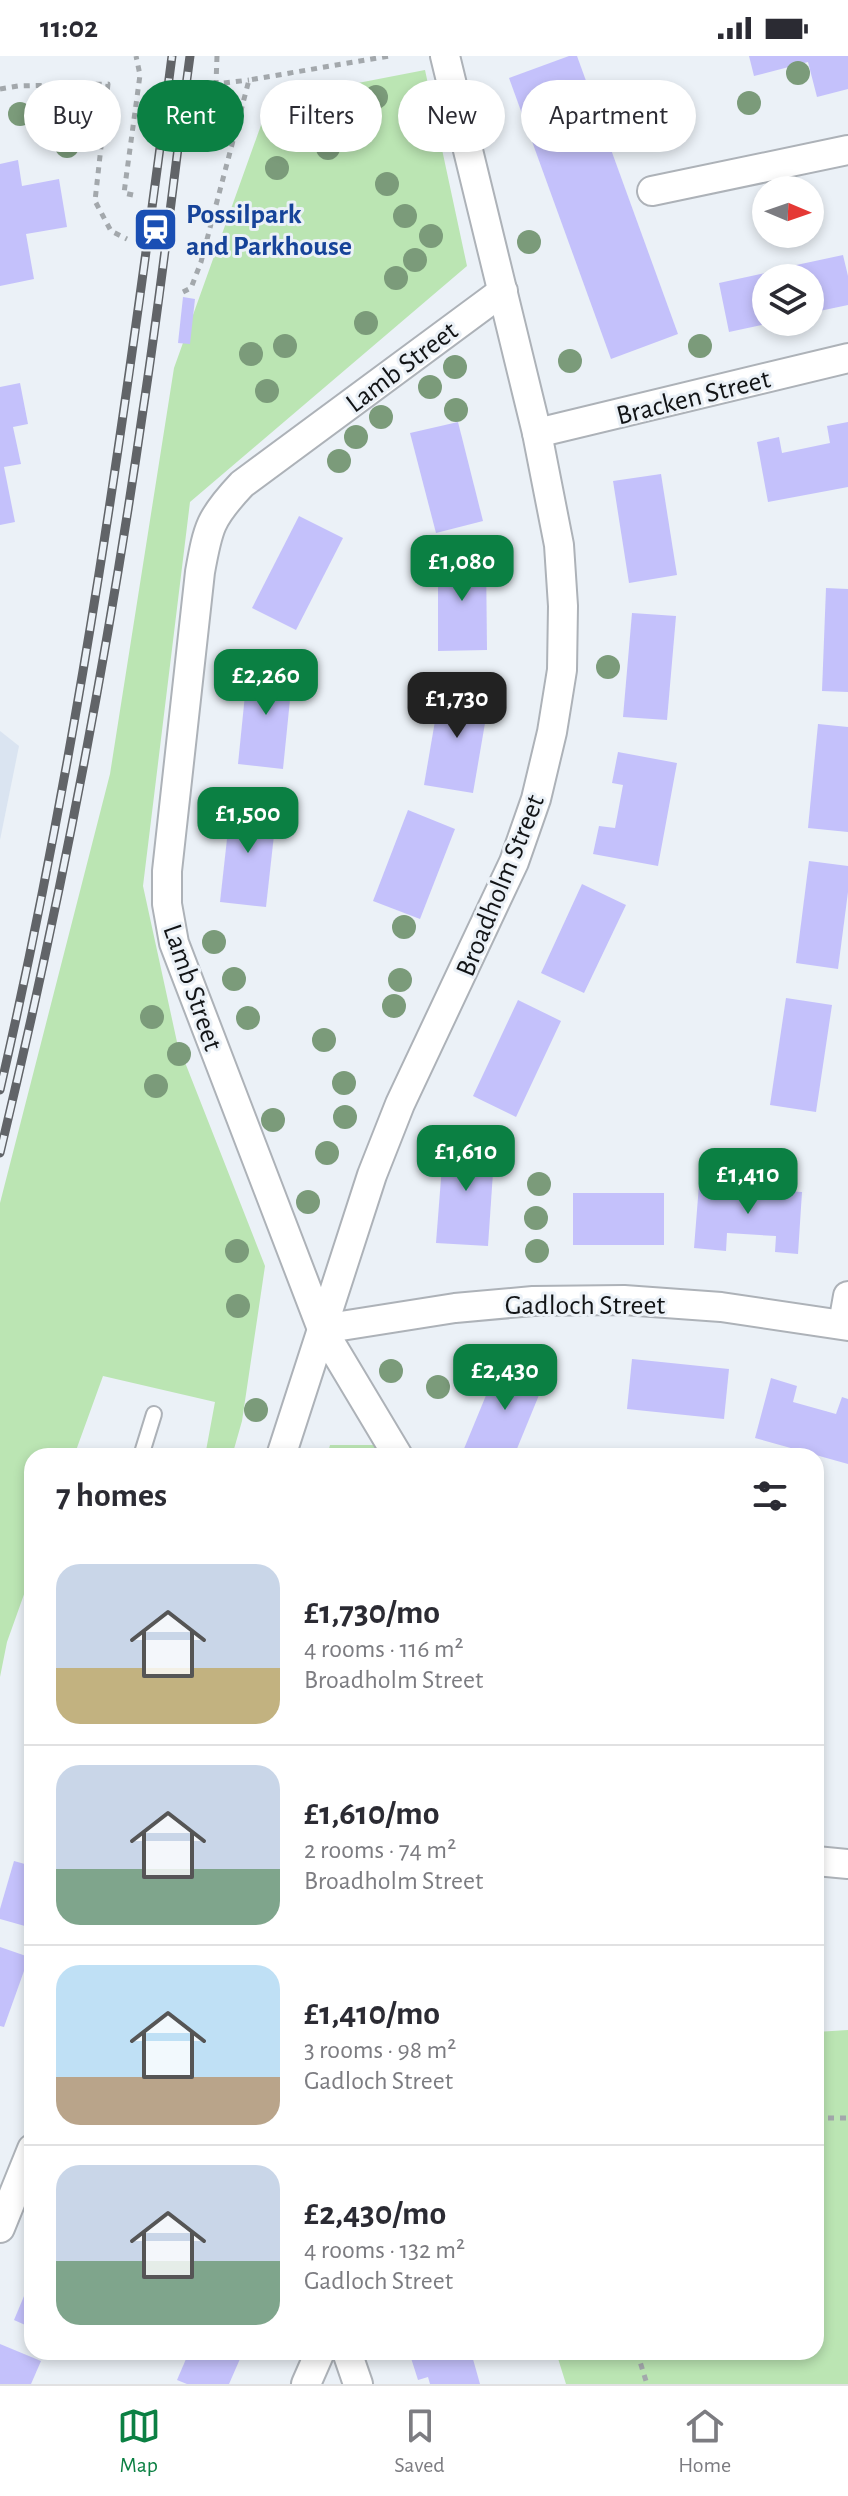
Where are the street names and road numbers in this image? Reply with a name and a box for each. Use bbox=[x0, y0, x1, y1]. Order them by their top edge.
street label: Lamb Street bbox=[341, 317, 463, 418]
street label: Bracken Street bbox=[614, 365, 773, 431]
street label: Broadholm Street bbox=[452, 791, 550, 981]
street label: Lamb Street bbox=[157, 921, 227, 1054]
street label: Gadloch Street bbox=[505, 1292, 665, 1320]

